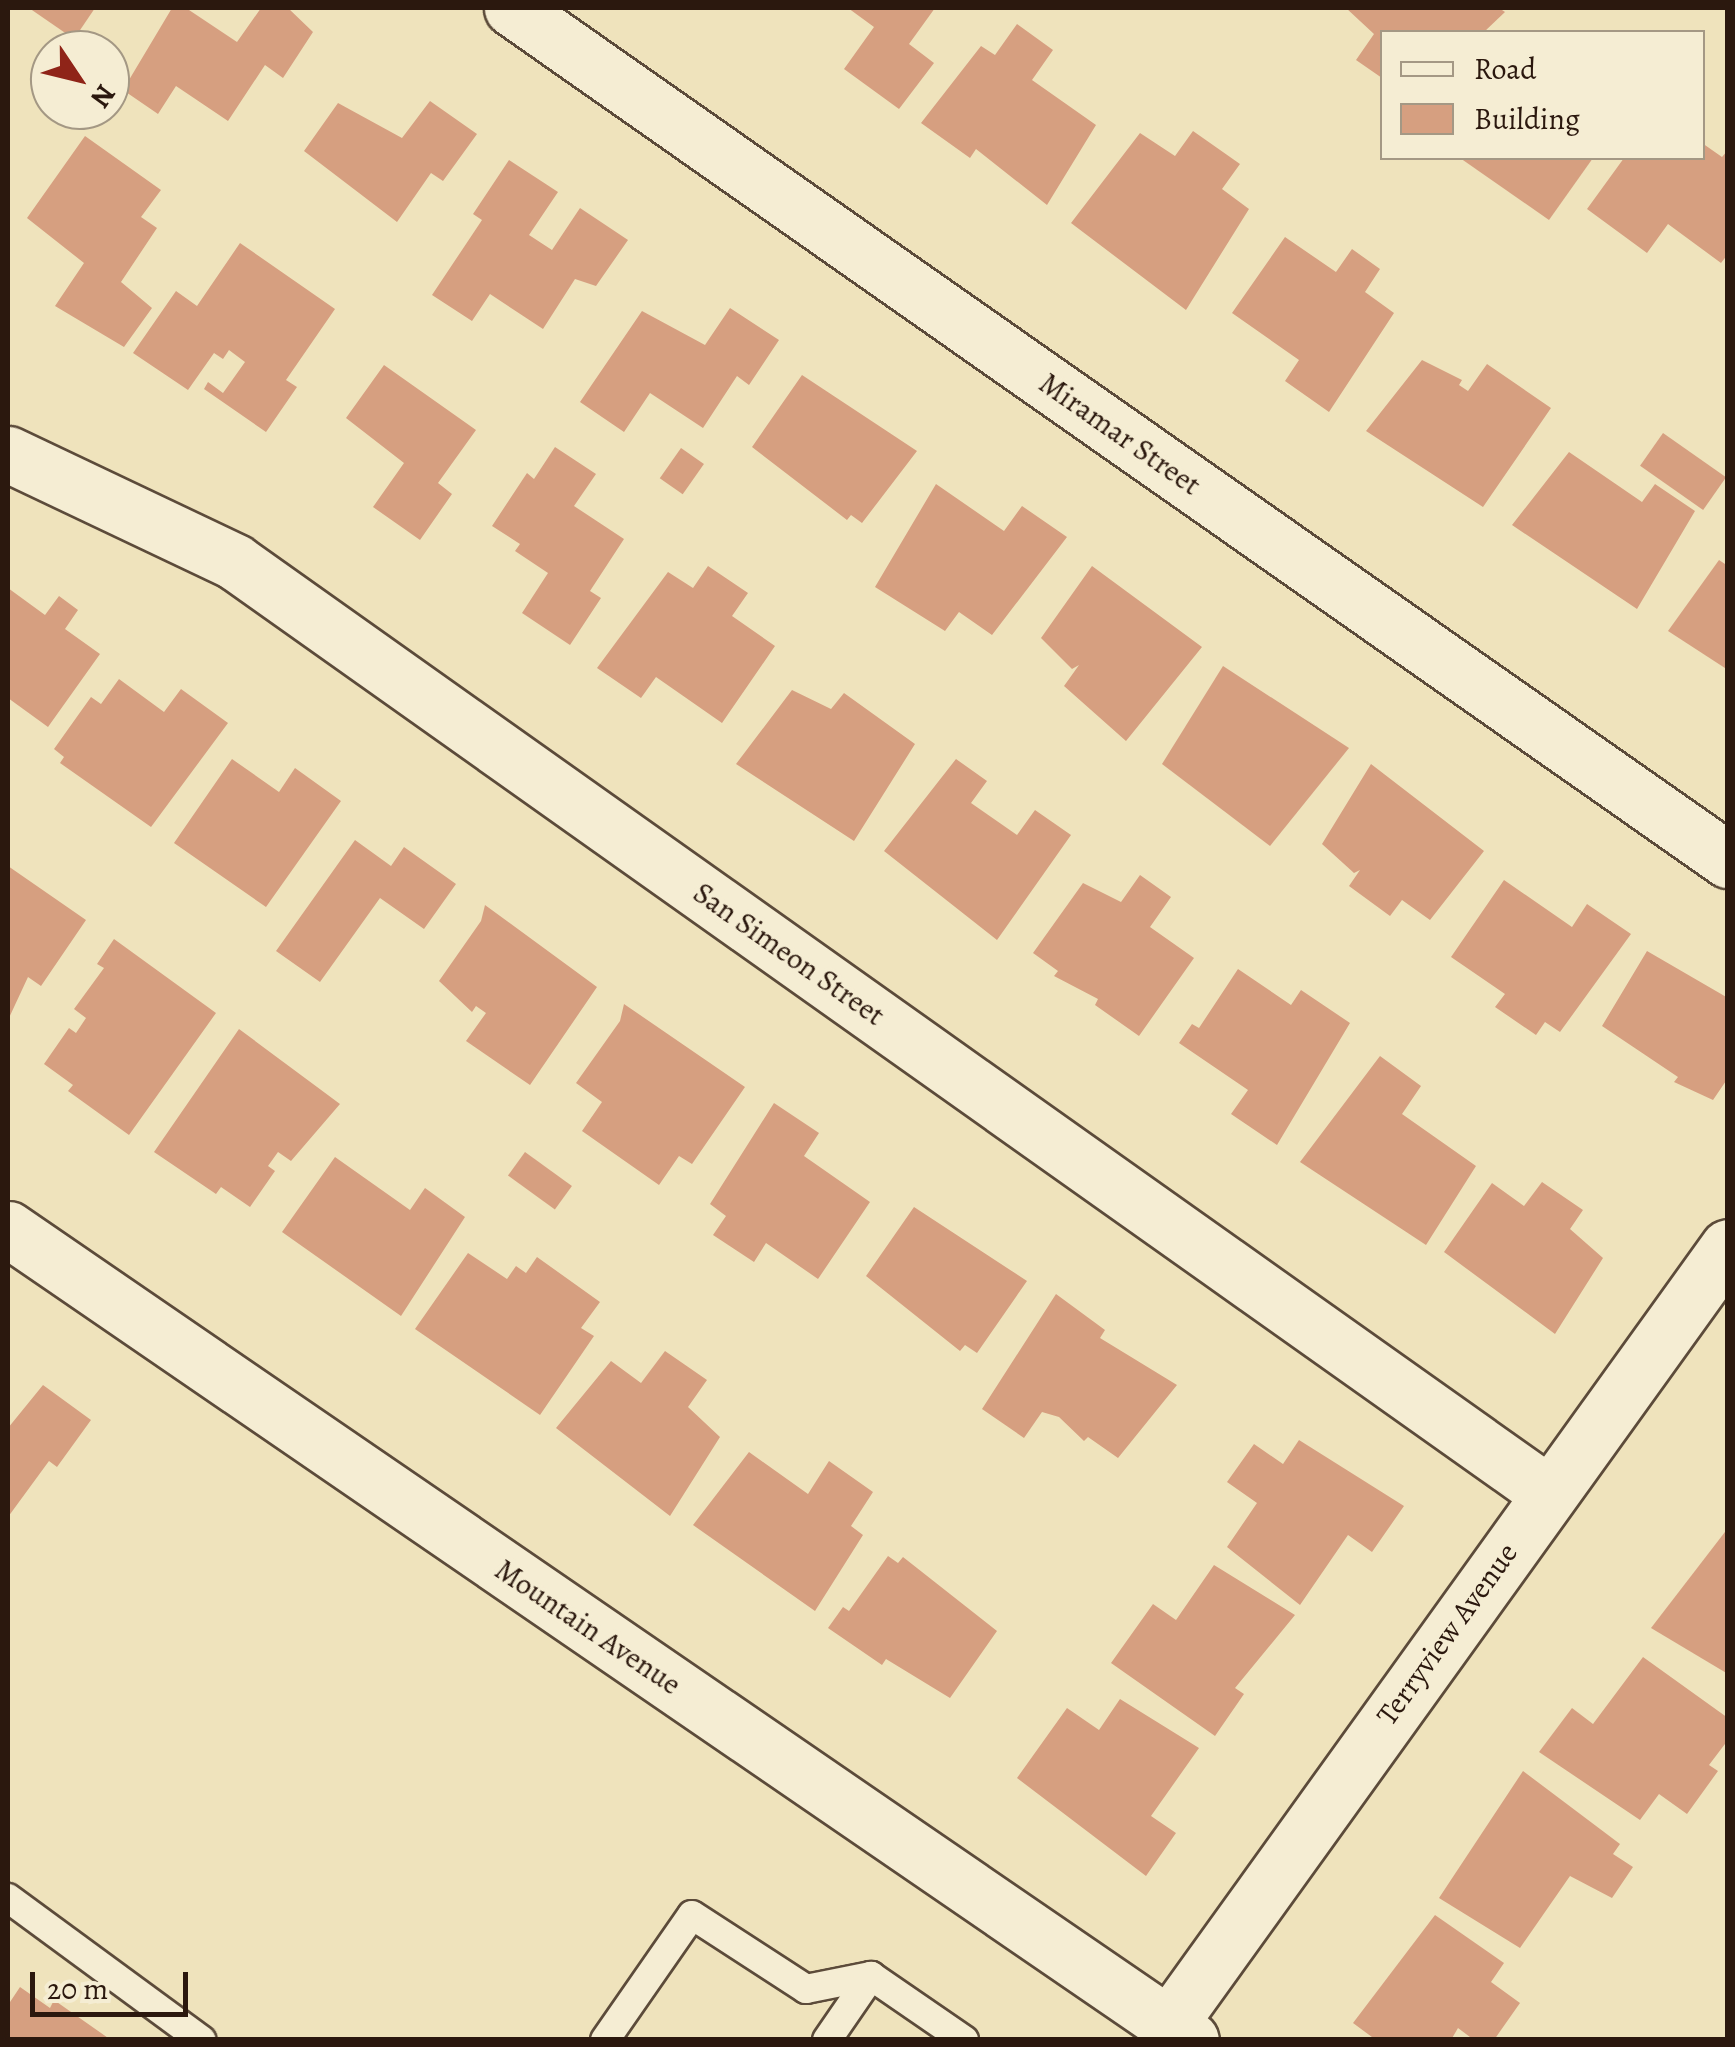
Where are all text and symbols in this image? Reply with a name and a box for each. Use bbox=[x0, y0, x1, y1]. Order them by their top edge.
north arrow bbox=[30, 30, 130, 130]
legend bbox=[1380, 30, 1705, 160]
text: Road bbox=[1474, 49, 1536, 89]
text: N bbox=[82, 77, 124, 115]
text: Building bbox=[1474, 99, 1580, 139]
street label: Miramar Street bbox=[1032, 365, 1208, 503]
street label: San Simeon Street bbox=[686, 875, 892, 1033]
street label: Terryview Avenue bbox=[1369, 1536, 1525, 1732]
street label: Mountain Avenue bbox=[488, 1552, 688, 1702]
scale bar bbox=[35, 1952, 192, 2014]
text: 20 m bbox=[47, 1969, 108, 2009]

